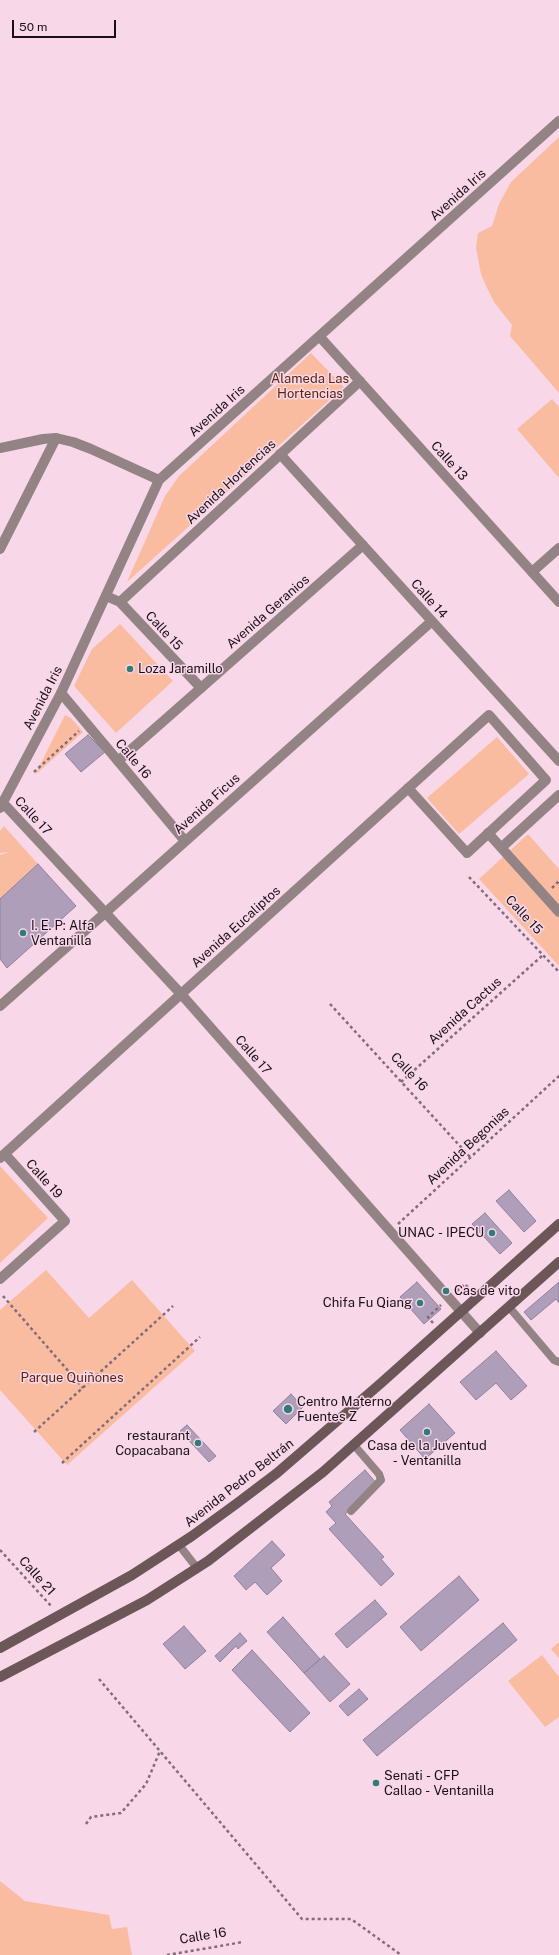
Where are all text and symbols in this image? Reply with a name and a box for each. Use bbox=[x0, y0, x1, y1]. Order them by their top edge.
scale bar bbox=[14, 12, 118, 38]
text: 50 m bbox=[19, 20, 47, 34]
street label: Avenida Iris bbox=[427, 166, 489, 224]
park label: Alameda Las Hortencias bbox=[271, 371, 349, 402]
street label: Avenida Iris bbox=[186, 382, 248, 440]
street label: Avenida Hortencias bbox=[183, 436, 279, 528]
street label: Calle 13 bbox=[427, 438, 471, 484]
street label: Avenida Geranios bbox=[223, 572, 313, 652]
street label: Calle 14 bbox=[407, 576, 451, 622]
street label: Calle 15 bbox=[142, 608, 186, 654]
place label: Loza Jaramillo bbox=[138, 661, 223, 677]
street label: Avenida Iris bbox=[20, 663, 66, 733]
marker: Loza Jaramillo bbox=[125, 664, 135, 674]
street label: Calle 16 bbox=[112, 736, 154, 782]
street label: Avenida Ficus bbox=[171, 770, 243, 838]
street label: Calle 17 bbox=[11, 793, 55, 839]
street label: Avenida Eucaliptos bbox=[188, 883, 284, 971]
street label: Calle 15 bbox=[502, 892, 546, 938]
place label: I. E. P: Alfa Ventanilla bbox=[31, 918, 94, 949]
marker: I. E. P: Alfa Ventanilla bbox=[18, 928, 28, 938]
street label: Avenida Cactus bbox=[425, 974, 505, 1048]
street label: Calle 17 bbox=[232, 1032, 274, 1078]
street label: Calle 16 bbox=[387, 1049, 431, 1095]
street label: Avenida Begonias bbox=[424, 1104, 512, 1188]
street label: Calle 19 bbox=[22, 1156, 66, 1202]
place label: UNAC - IPECU bbox=[398, 1225, 484, 1241]
marker: UNAC - IPECU bbox=[487, 1228, 497, 1238]
place label: Cas de vito bbox=[454, 1283, 520, 1299]
marker: Cas de vito bbox=[441, 1286, 451, 1296]
place label: Chifa Fu Qiang bbox=[323, 1295, 412, 1311]
marker: Chifa Fu Qiang bbox=[415, 1298, 425, 1308]
park label: Parque Quiñones bbox=[20, 1370, 124, 1386]
place label: Centro Materno Fuentes Z bbox=[297, 1394, 392, 1425]
marker: Centro Materno Fuentes Z bbox=[282, 1403, 294, 1415]
marker: Casa de la Juventud - Ventanilla bbox=[422, 1427, 432, 1437]
place label: restaurant Copacabana bbox=[115, 1428, 190, 1459]
street label: Avenida Pedro Beltrán bbox=[181, 1436, 297, 1530]
marker: restaurant Copacabana bbox=[193, 1438, 203, 1448]
place label: Casa de la Juventud - Ventanilla bbox=[367, 1438, 487, 1469]
street label: Calle 21 bbox=[15, 1553, 59, 1599]
place label: Senati - CFP Callao - Ventanilla bbox=[384, 1768, 494, 1799]
marker: Senati - CFP Callao - Ventanilla bbox=[371, 1778, 381, 1788]
street label: Calle 16 bbox=[178, 1925, 228, 1947]

